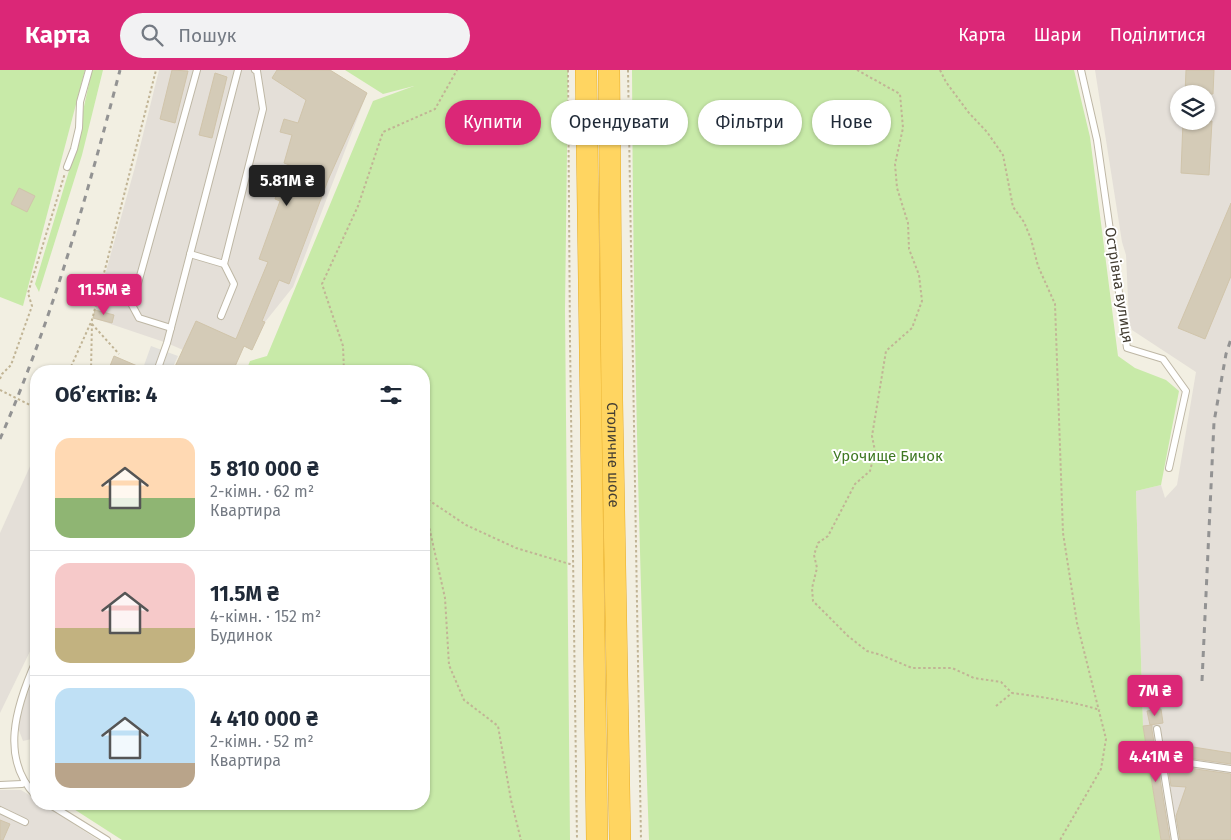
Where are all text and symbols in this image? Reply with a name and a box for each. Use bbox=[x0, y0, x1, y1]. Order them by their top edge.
search box bbox=[120, 13, 470, 58]
text: Карта bbox=[25, 21, 90, 49]
icon: search bbox=[138, 21, 166, 49]
text: Пошук bbox=[178, 24, 236, 47]
text: Карта bbox=[958, 24, 1006, 46]
text: Шари bbox=[1034, 24, 1082, 46]
text: Поділитися bbox=[1110, 24, 1206, 46]
map controls bbox=[1170, 85, 1215, 130]
button: layers bbox=[1170, 85, 1215, 130]
chip: Купити bbox=[445, 100, 541, 145]
chip: Орендувати bbox=[551, 100, 688, 145]
chip: Фільтри bbox=[698, 100, 802, 145]
chip: Нове bbox=[812, 100, 891, 145]
pin: 5.81M ₴ bbox=[241, 164, 333, 207]
text: 5.81M ₴ bbox=[260, 171, 314, 190]
street label: Острівна вулиця bbox=[1101, 226, 1137, 344]
pin: 11.5M ₴ bbox=[58, 274, 150, 316]
text: 11.5M ₴ bbox=[78, 280, 130, 299]
icon: filters bbox=[377, 381, 405, 409]
text: Об’єктів: 4 bbox=[55, 382, 157, 408]
street label: Столичне шосе bbox=[603, 402, 623, 508]
park label: Урочище Бичок bbox=[833, 447, 943, 465]
text: 5 810 000 ₴ bbox=[210, 456, 319, 482]
icon: home bbox=[95, 458, 155, 518]
text: 2-кімн. · 62 m² bbox=[210, 482, 314, 501]
text: Квартира bbox=[210, 501, 281, 520]
text: 11.5M ₴ bbox=[210, 581, 279, 607]
icon: home bbox=[95, 583, 155, 643]
text: 4-кімн. · 152 m² bbox=[210, 607, 321, 626]
text: Будинок bbox=[210, 626, 273, 645]
pin: 7M ₴ bbox=[1125, 674, 1185, 717]
text: 7M ₴ bbox=[1138, 681, 1172, 700]
text: 4 410 000 ₴ bbox=[210, 706, 318, 732]
icon: home bbox=[95, 708, 155, 768]
text: 2-кімн. · 52 m² bbox=[210, 732, 314, 751]
pin: 4.41M ₴ bbox=[1110, 740, 1202, 783]
text: 4.41M ₴ bbox=[1129, 747, 1183, 766]
text: Квартира bbox=[210, 751, 281, 770]

